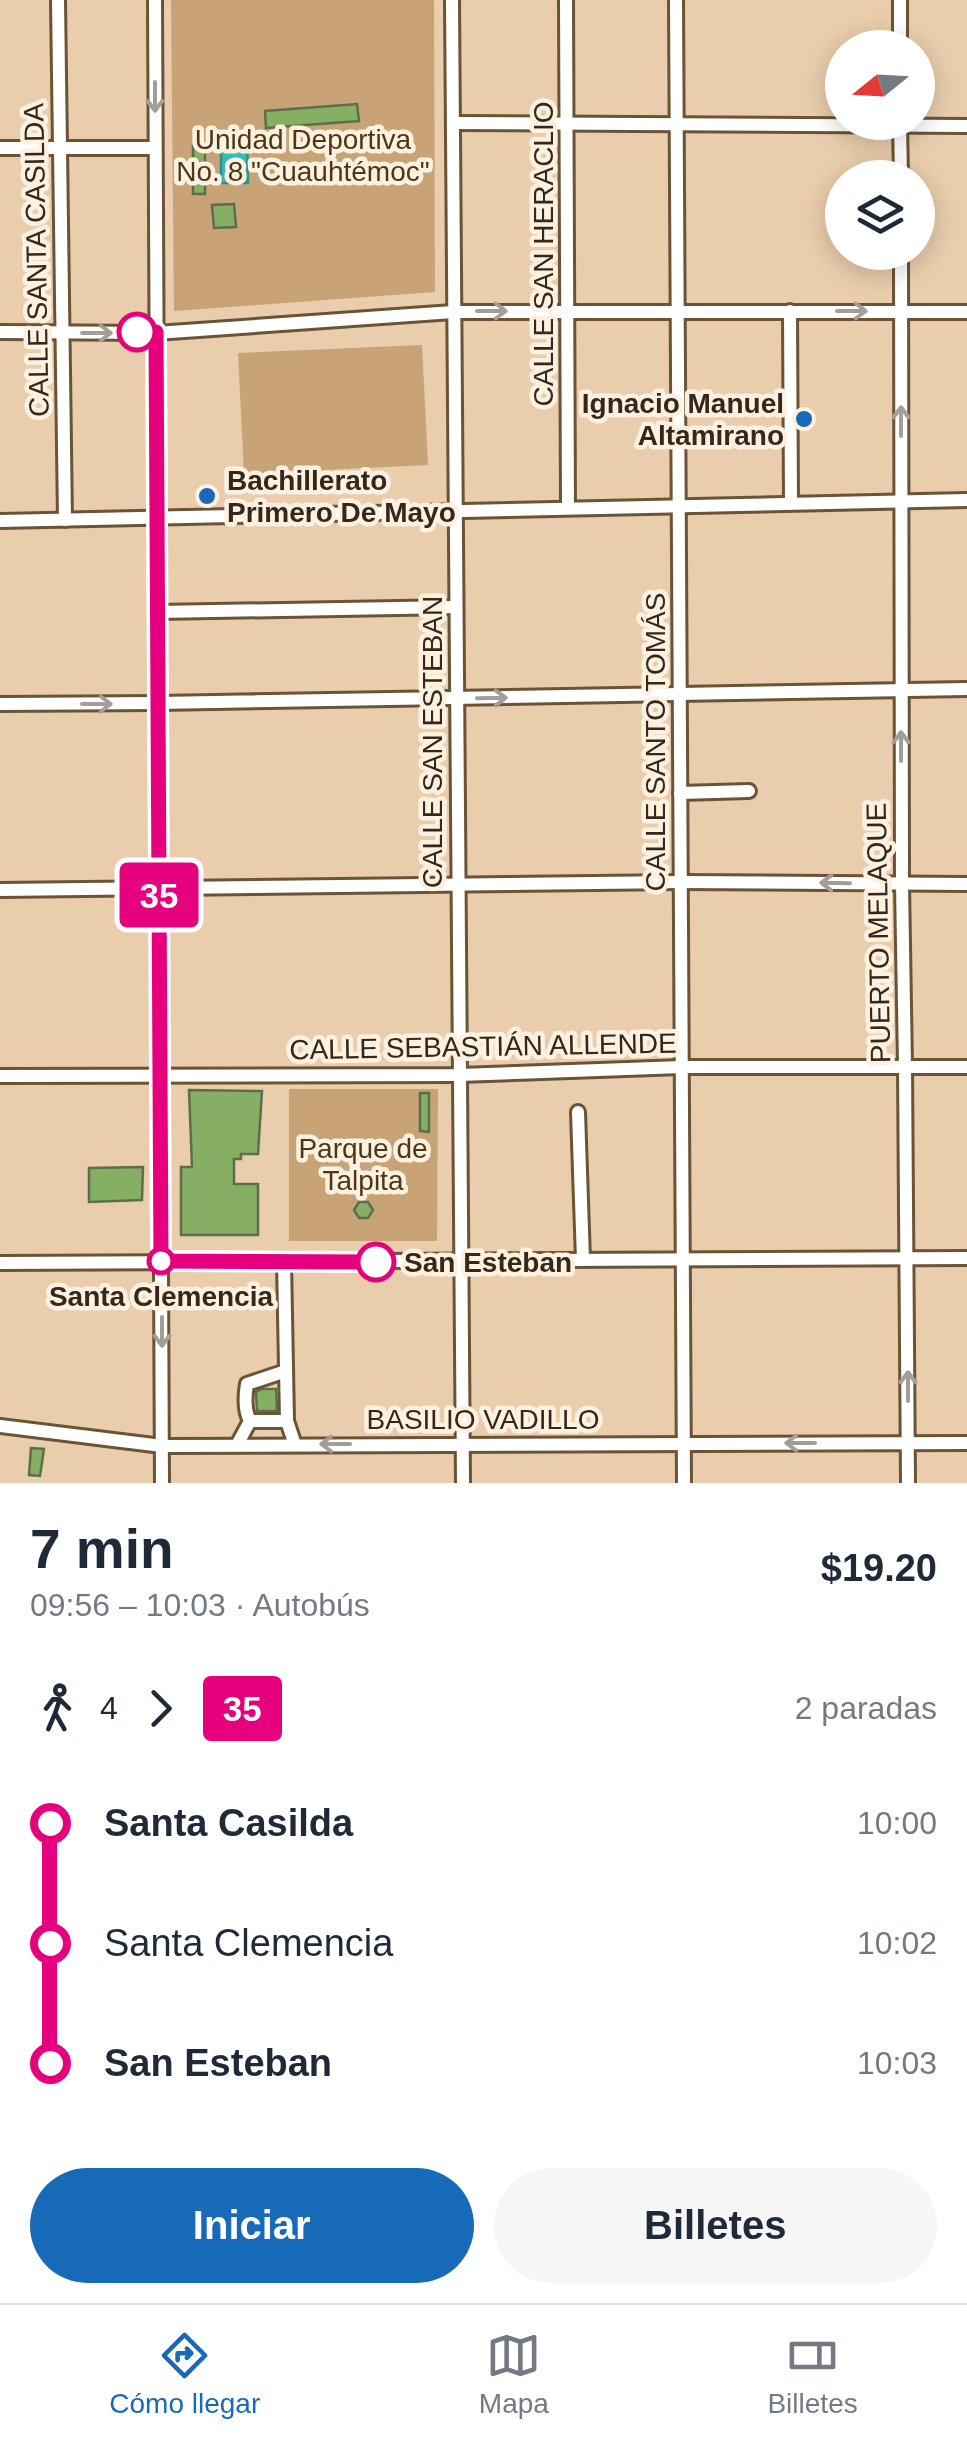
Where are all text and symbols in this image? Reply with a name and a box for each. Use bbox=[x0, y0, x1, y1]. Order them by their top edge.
north arrow bbox=[825, 30, 935, 140]
map controls bbox=[825, 30, 935, 270]
one-way arrow bbox=[146, 80, 164, 113]
street label: CALLE SAN HERACLIO bbox=[528, 102, 559, 407]
street label: CALLE SANTA CASILDA bbox=[18, 103, 55, 417]
park label: Unidad Deportiva No. 8 "Cuauhtémoc" bbox=[176, 124, 430, 187]
button: layers bbox=[825, 160, 935, 270]
one-way arrow bbox=[474, 302, 507, 320]
one-way arrow bbox=[834, 302, 867, 320]
unlabelled marker bbox=[118, 313, 156, 351]
one-way arrow bbox=[80, 324, 113, 342]
place label: Ignacio Manuel Altamirano bbox=[582, 388, 784, 451]
one-way arrow bbox=[892, 405, 910, 438]
marker: Ignacio Manuel Altamirano bbox=[793, 408, 815, 430]
place label: Bachillerato Primero De Mayo bbox=[227, 465, 456, 528]
marker: Bachillerato Primero De Mayo bbox=[196, 485, 218, 507]
street label: CALLE SANTO TOMÁS bbox=[640, 593, 671, 891]
street label: CALLE SAN ESTEBAN bbox=[417, 596, 448, 888]
one-way arrow bbox=[476, 688, 508, 708]
one-way arrow bbox=[80, 694, 113, 714]
one-way arrow bbox=[892, 730, 910, 762]
street label: PUERTO MELAQUE bbox=[861, 803, 896, 1063]
line badge: 35 bbox=[114, 862, 204, 928]
one-way arrow bbox=[819, 874, 851, 893]
text: 35 bbox=[140, 876, 178, 915]
street label: CALLE SEBASTIÁN ALLENDE bbox=[289, 1028, 677, 1065]
park label: Parque de Talpita bbox=[298, 1133, 428, 1196]
marker: San Esteban bbox=[357, 1243, 395, 1281]
place label: San Esteban bbox=[404, 1247, 572, 1278]
marker: Santa Clemencia bbox=[148, 1248, 174, 1274]
place label: Santa Clemencia bbox=[49, 1281, 273, 1312]
one-way arrow bbox=[152, 1316, 171, 1348]
one-way arrow bbox=[898, 1370, 918, 1402]
street label: BASILIO VADILLO bbox=[367, 1404, 599, 1435]
one-way arrow bbox=[784, 1434, 816, 1452]
one-way arrow bbox=[319, 1435, 351, 1454]
text: 7 min bbox=[30, 1518, 174, 1580]
text: $19.20 bbox=[821, 1547, 937, 1589]
text: 09:56 – 10:03 · Autobús bbox=[30, 1587, 370, 1623]
icon: walk bbox=[30, 1681, 85, 1736]
icon: forward bbox=[133, 1681, 188, 1736]
text: 35 bbox=[223, 1689, 262, 1728]
text: 4 bbox=[100, 1690, 118, 1726]
text: 2 paradas bbox=[795, 1690, 937, 1726]
text: Santa Casilda bbox=[104, 1802, 353, 1844]
text: 10:00 bbox=[857, 1805, 937, 1841]
text: Santa Clemencia bbox=[104, 1922, 393, 1964]
text: 10:02 bbox=[857, 1925, 937, 1961]
text: San Esteban bbox=[104, 2042, 332, 2084]
text: 10:03 bbox=[857, 2045, 937, 2081]
button: Iniciar bbox=[30, 2168, 474, 2283]
button: Billetes bbox=[494, 2168, 937, 2283]
tab: Cómo llegar bbox=[109, 2328, 260, 2420]
tab: Mapa bbox=[479, 2328, 549, 2420]
tab: Billetes bbox=[767, 2328, 858, 2420]

